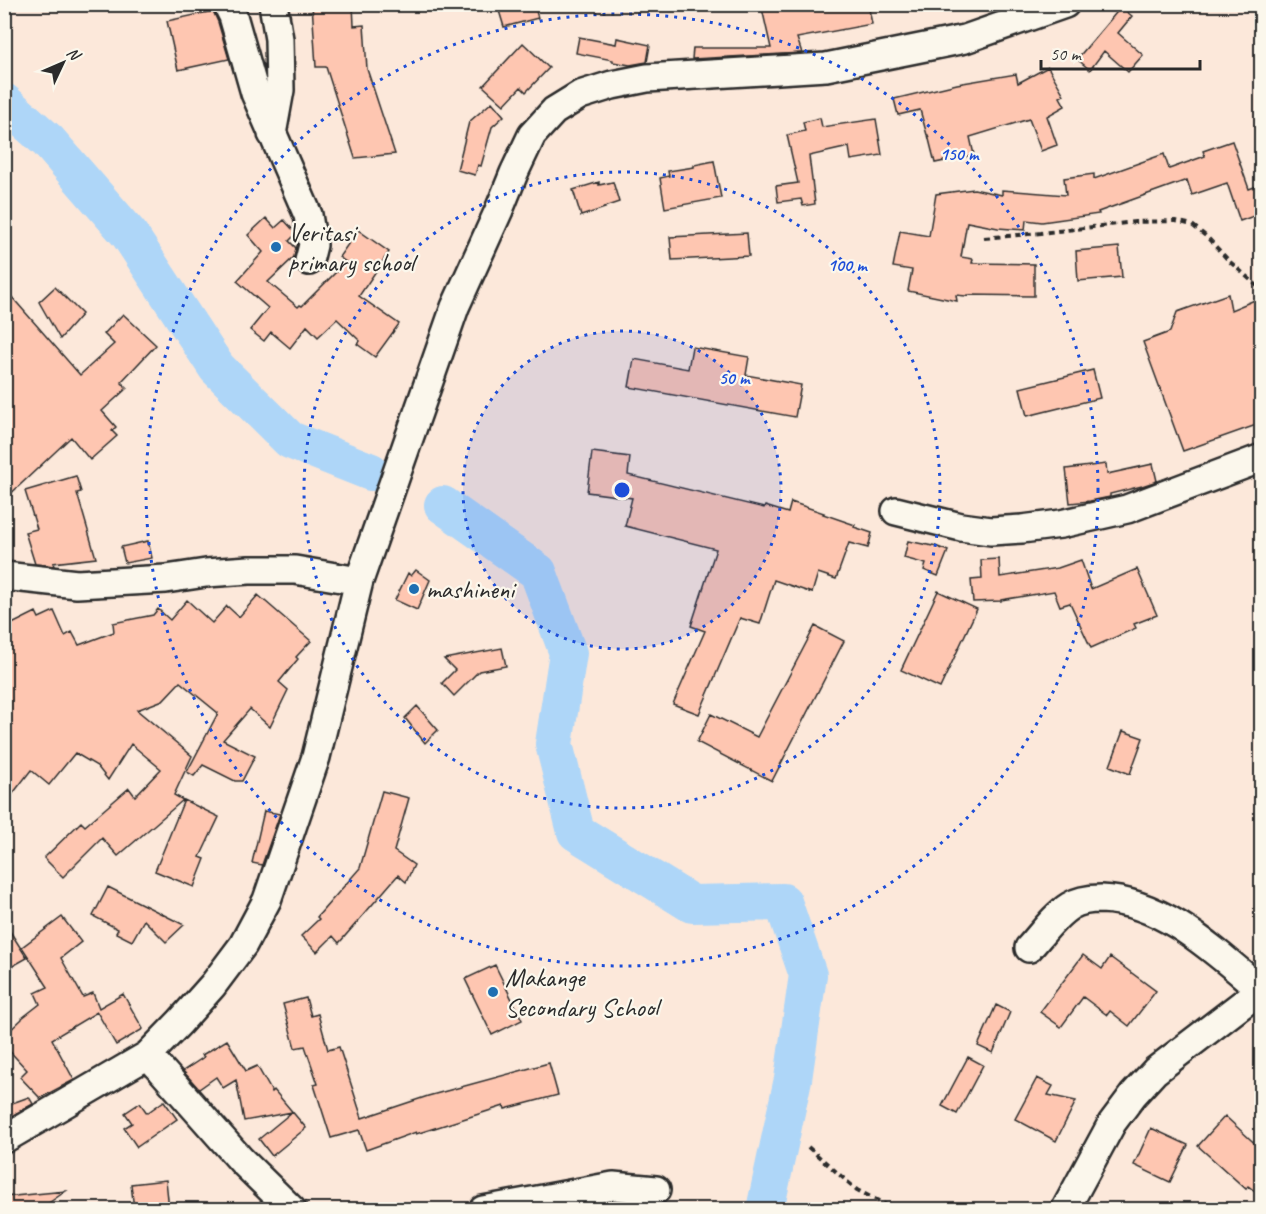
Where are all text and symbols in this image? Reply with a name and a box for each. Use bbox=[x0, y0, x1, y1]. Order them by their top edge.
north arrow bbox=[33, 33, 93, 93]
scale bar bbox=[1041, 33, 1200, 71]
text: N bbox=[62, 43, 86, 66]
text: 50 m bbox=[1050, 43, 1083, 65]
text: 150 m bbox=[940, 143, 980, 165]
place label: Veritasi primary school bbox=[288, 216, 419, 279]
marker: Veritasi primary school bbox=[269, 240, 283, 254]
text: 100 m bbox=[828, 254, 868, 276]
text: 50 m bbox=[719, 367, 751, 389]
centre of rings bbox=[612, 480, 632, 500]
place label: mashineni bbox=[426, 573, 517, 606]
marker: mashineni bbox=[407, 582, 421, 596]
place label: Makange Secondary School bbox=[505, 961, 663, 1024]
marker: Makange Secondary School bbox=[486, 985, 500, 999]

